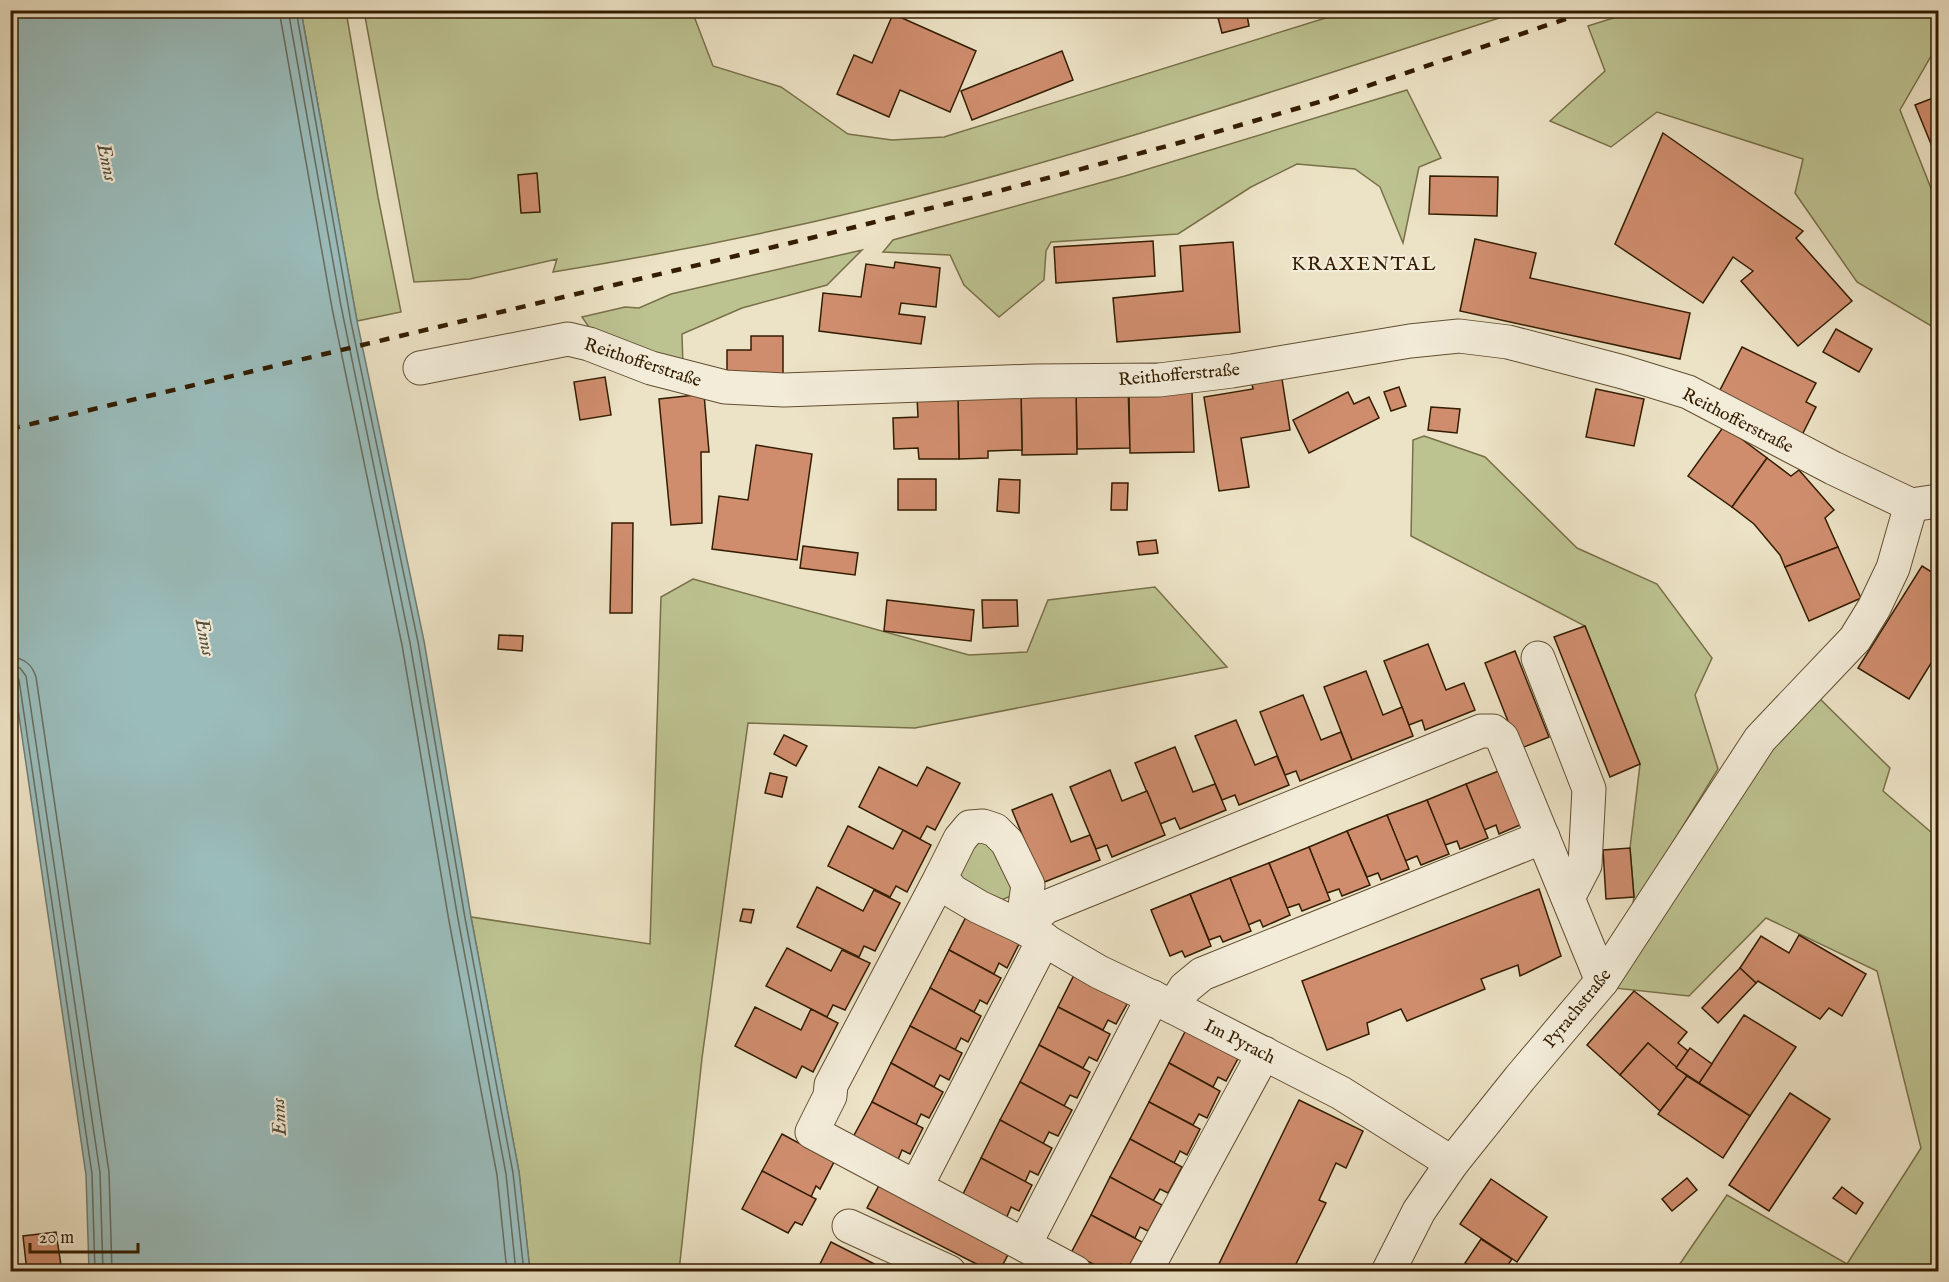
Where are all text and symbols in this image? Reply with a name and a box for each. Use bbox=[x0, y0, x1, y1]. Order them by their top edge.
water label: Enns bbox=[90, 140, 123, 184]
district label: KRAXENTAL bbox=[1291, 252, 1437, 277]
street label: Reithofferstraße bbox=[581, 334, 704, 393]
street label: Reithofferstraße bbox=[1117, 359, 1241, 392]
street label: Reithofferstraße bbox=[1678, 383, 1797, 459]
water label: Enns bbox=[188, 615, 220, 659]
street label: Pyrachstraße bbox=[1539, 965, 1617, 1053]
street label: Im Pyrach bbox=[1200, 1015, 1279, 1070]
water label: Enns bbox=[266, 1097, 293, 1137]
scale bar bbox=[30, 1216, 138, 1254]
text: 20 m bbox=[39, 1227, 74, 1250]

